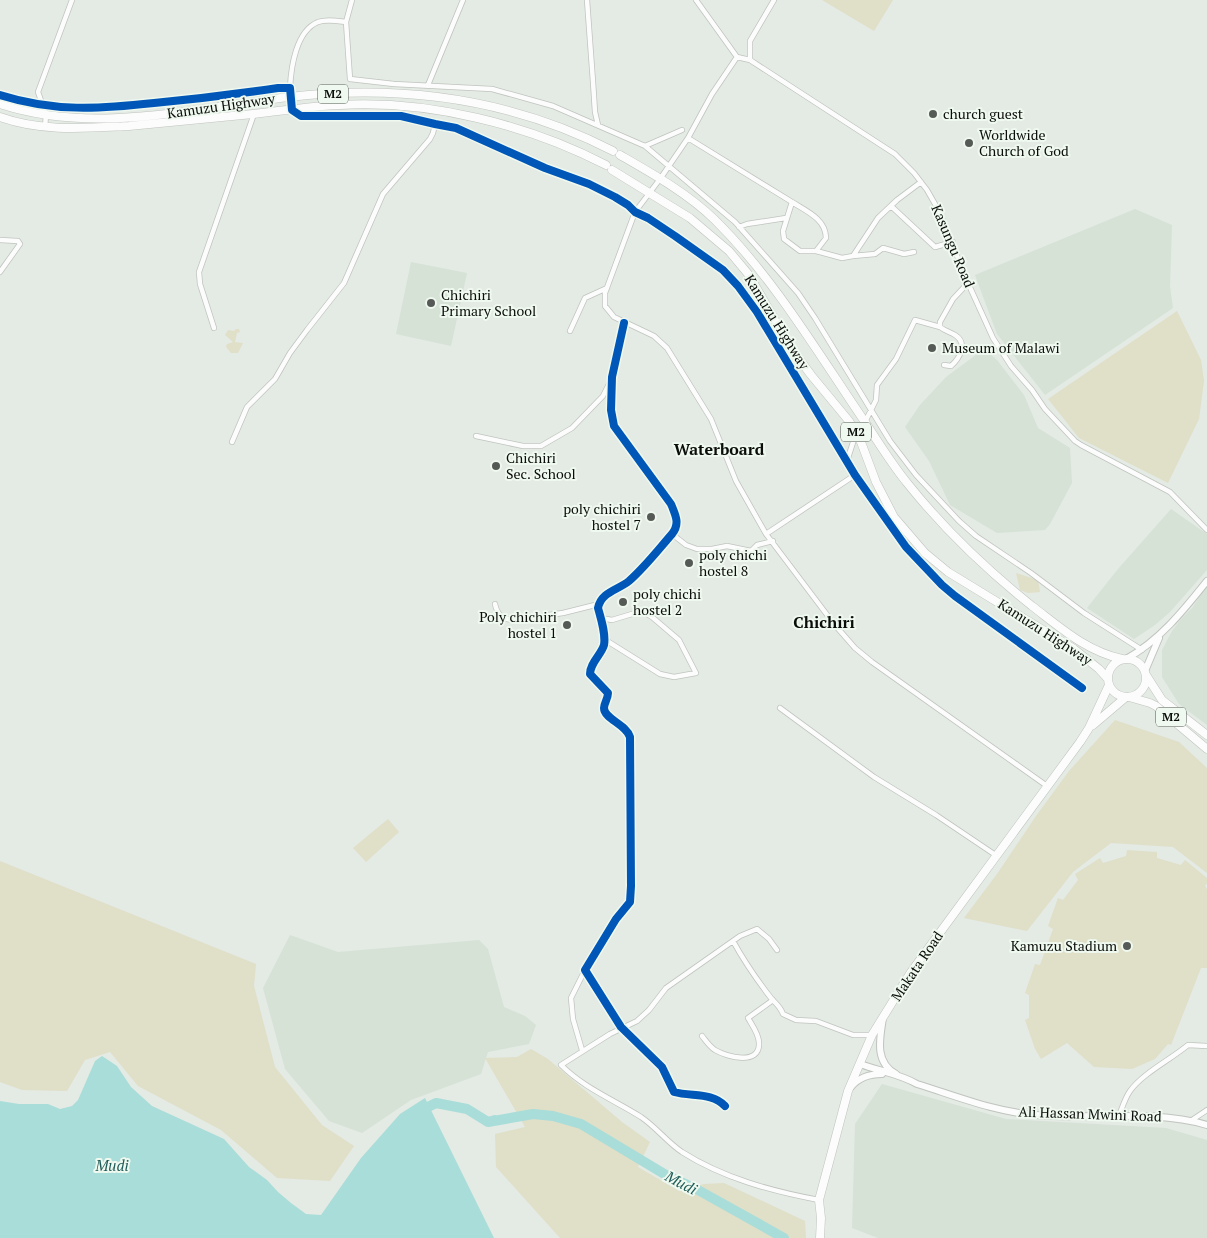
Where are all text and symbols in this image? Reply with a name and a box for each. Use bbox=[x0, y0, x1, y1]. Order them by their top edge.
road number: M2 bbox=[318, 85, 348, 104]
street label: Kamuzu Highway bbox=[166, 88, 277, 122]
place label: church guest bbox=[943, 104, 1024, 123]
marker: church guest bbox=[927, 108, 939, 120]
place label: Worldwide Church of God bbox=[979, 125, 1069, 160]
marker: Worldwide Church of God bbox=[963, 137, 975, 149]
street label: Kasungu Road bbox=[927, 201, 980, 290]
street label: Kamuzu Highway bbox=[741, 271, 815, 374]
place label: Chichiri Primary School bbox=[441, 285, 536, 320]
marker: Chichiri Primary School bbox=[425, 297, 437, 309]
place label: Museum of Malawi bbox=[942, 338, 1060, 357]
marker: Museum of Malawi bbox=[926, 342, 938, 354]
road number: M2 bbox=[841, 422, 871, 442]
district label: Waterboard bbox=[674, 438, 765, 460]
place label: Chichiri Sec. School bbox=[506, 448, 576, 483]
marker: Chichiri Sec. School bbox=[490, 460, 502, 472]
place label: poly chichiri hostel 7 bbox=[563, 499, 641, 534]
marker: poly chichiri hostel 7 bbox=[645, 511, 657, 523]
place label: poly chichi hostel 8 bbox=[699, 545, 767, 580]
marker: poly chichi hostel 8 bbox=[683, 557, 695, 569]
place label: poly chichi hostel 2 bbox=[633, 584, 701, 619]
street label: Kamuzu Highway bbox=[994, 594, 1097, 670]
marker: poly chichi hostel 2 bbox=[617, 596, 629, 608]
place label: Poly chichiri hostel 1 bbox=[479, 607, 557, 642]
district label: Chichiri bbox=[793, 611, 855, 633]
marker: Poly chichiri hostel 1 bbox=[561, 619, 573, 631]
road number: M2 bbox=[1156, 708, 1186, 726]
street label: Makata Road bbox=[886, 927, 947, 1004]
place label: Kamuzu Stadium bbox=[1011, 936, 1117, 955]
marker: Kamuzu Stadium bbox=[1121, 940, 1133, 952]
street label: Ali Hassan Mwini Road bbox=[1018, 1102, 1162, 1126]
water label: Mudi bbox=[94, 1155, 129, 1175]
water label: Mudi bbox=[661, 1165, 702, 1199]

